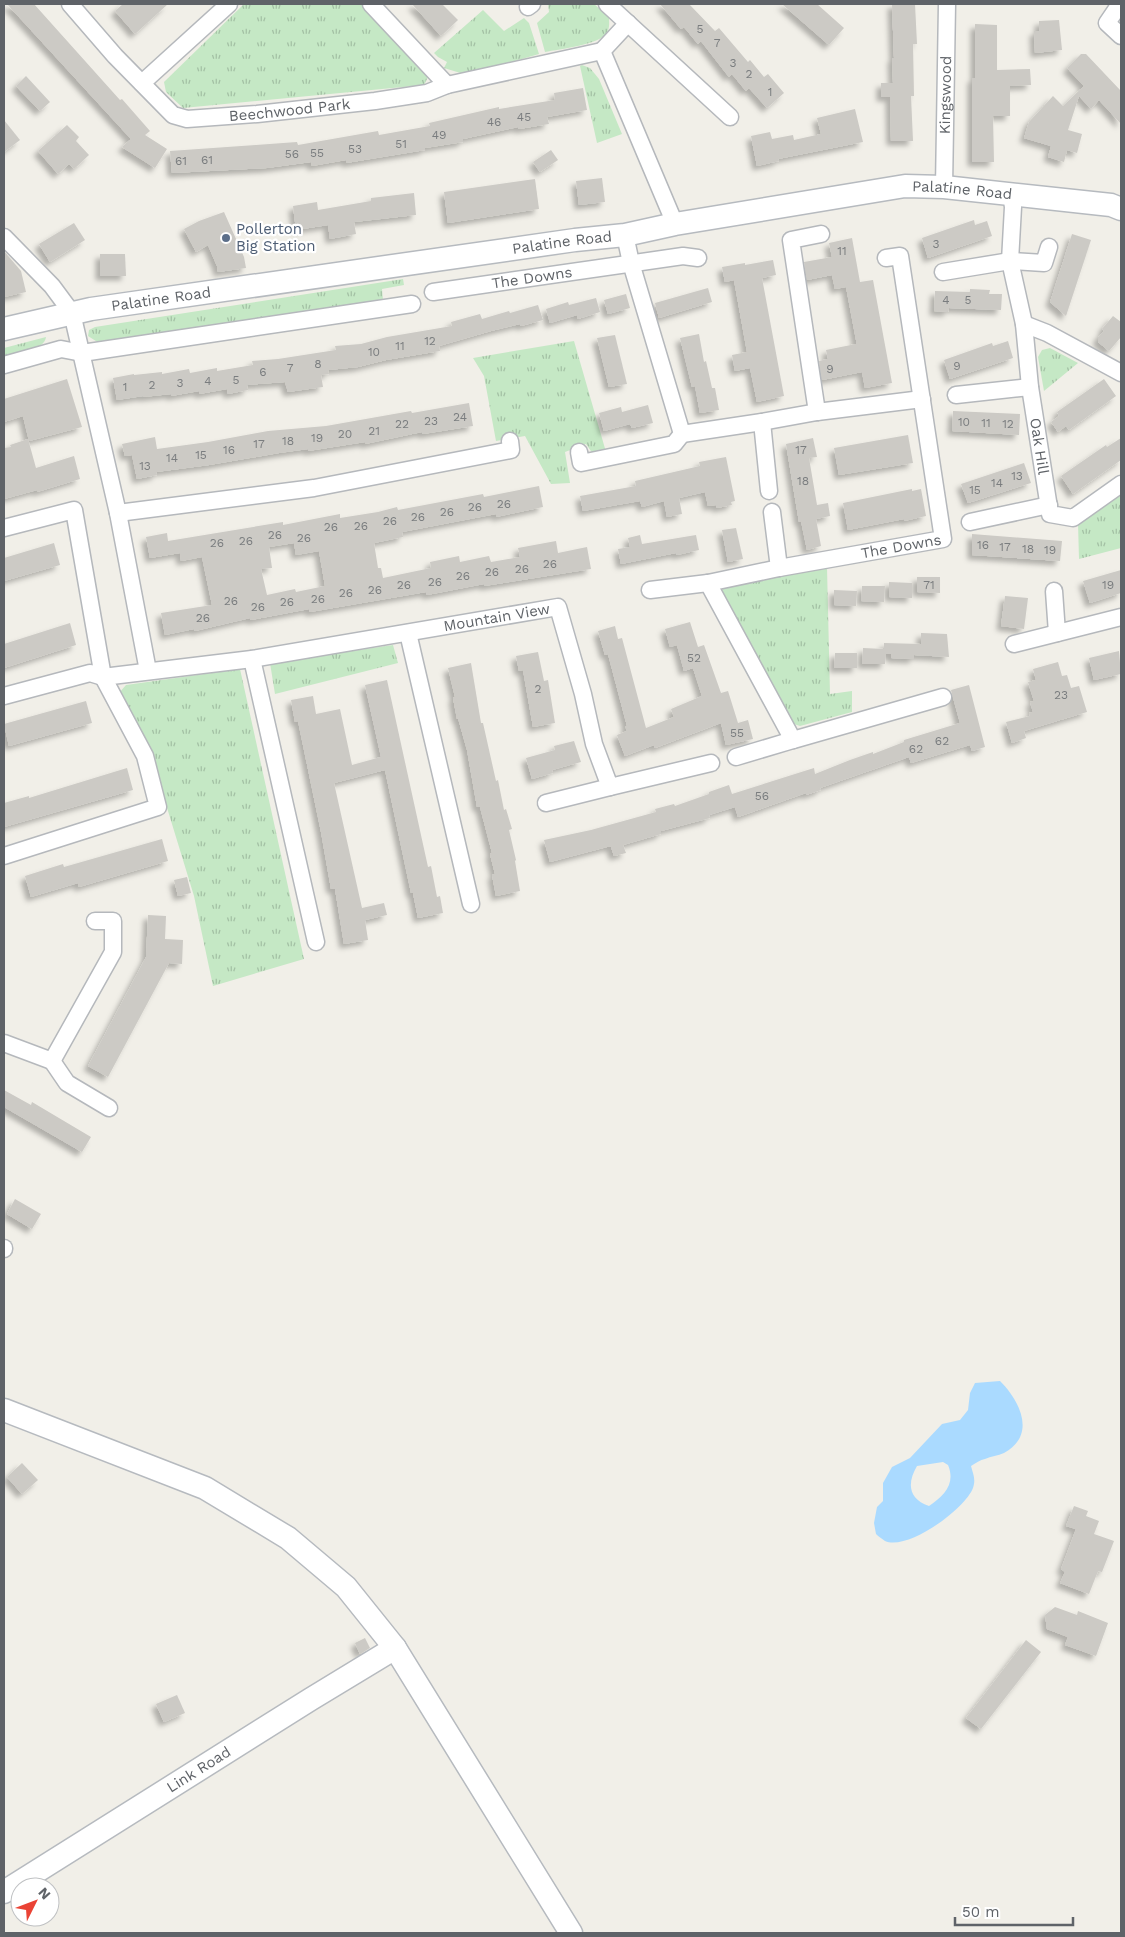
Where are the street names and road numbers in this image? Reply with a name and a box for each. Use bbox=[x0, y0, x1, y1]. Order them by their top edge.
street label: Kingswood bbox=[936, 56, 955, 134]
street label: Beechwood Park bbox=[228, 95, 352, 125]
street label: Palatine Road bbox=[912, 177, 1013, 203]
street label: Palatine Road bbox=[511, 227, 613, 258]
street label: The Downs bbox=[491, 263, 574, 292]
street label: Palatine Road bbox=[110, 283, 212, 315]
street label: Oak Hill bbox=[1026, 417, 1053, 476]
street label: The Downs bbox=[860, 530, 943, 562]
street label: Mountain View bbox=[442, 599, 552, 635]
street label: Link Road bbox=[163, 1743, 234, 1796]

